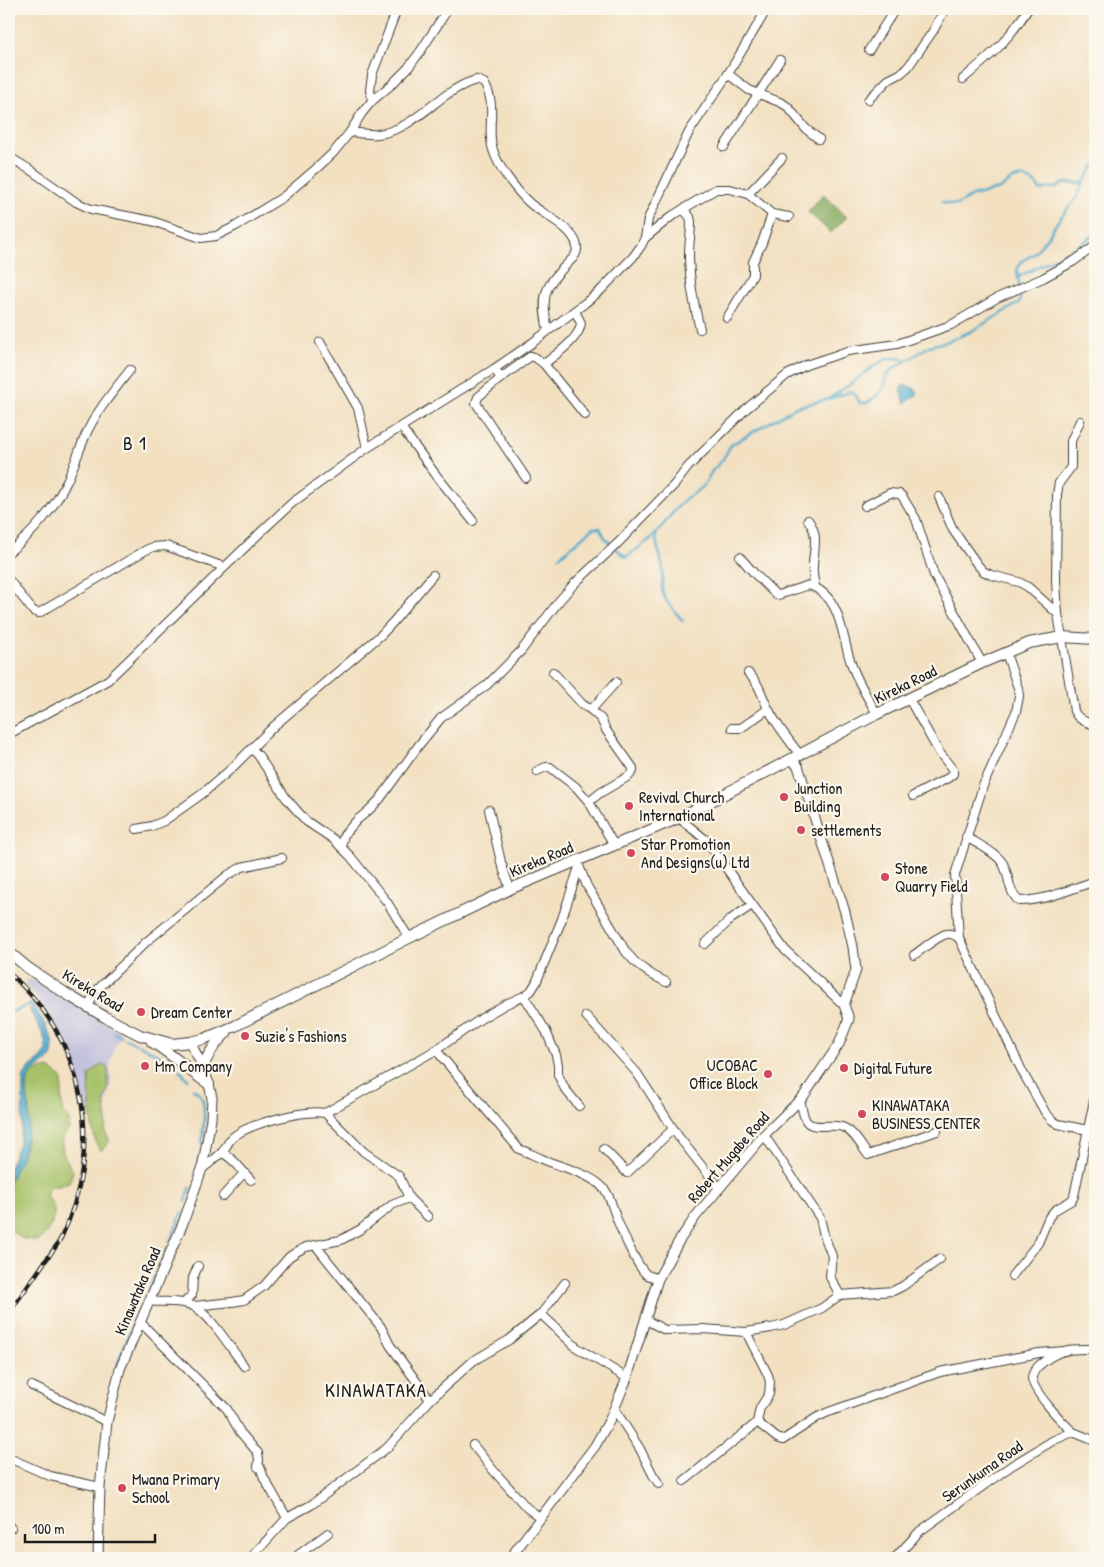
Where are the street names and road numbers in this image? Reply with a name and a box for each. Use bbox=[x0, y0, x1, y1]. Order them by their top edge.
street label: Kireka Road bbox=[870, 659, 940, 709]
street label: Kireka Road bbox=[506, 836, 576, 882]
street label: Kireka Road bbox=[58, 963, 128, 1017]
street label: Robert Mugabe Road bbox=[682, 1107, 774, 1207]
street label: Kinawataka Road bbox=[109, 1244, 165, 1338]
street label: Serunkuma Road bbox=[937, 1435, 1027, 1507]

